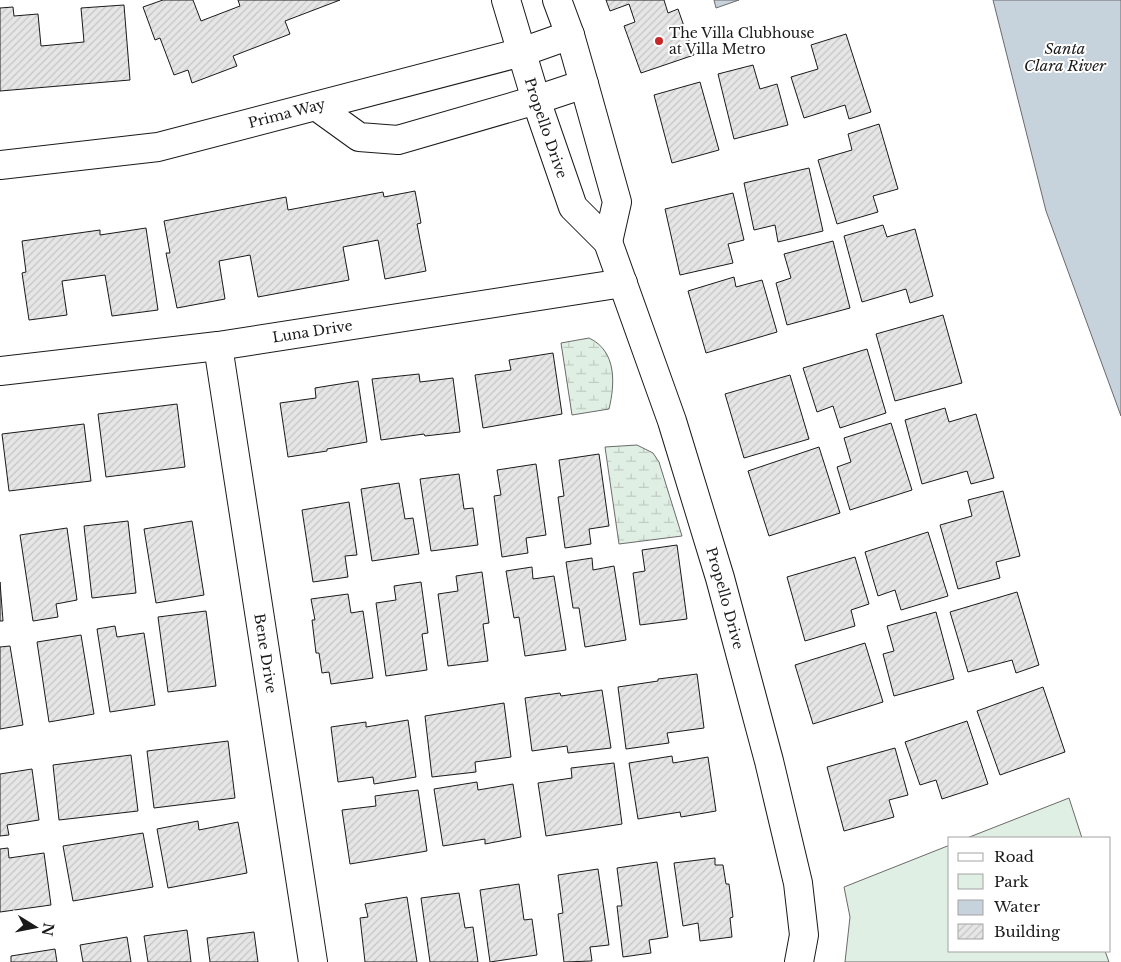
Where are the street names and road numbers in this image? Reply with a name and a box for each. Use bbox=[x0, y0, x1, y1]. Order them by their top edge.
street label: Propello Drive bbox=[521, 75, 571, 181]
street label: Prima Way bbox=[246, 95, 327, 132]
street label: Luna Drive bbox=[271, 316, 354, 346]
street label: Propello Drive bbox=[702, 545, 748, 651]
street label: Bene Drive bbox=[250, 612, 280, 695]

